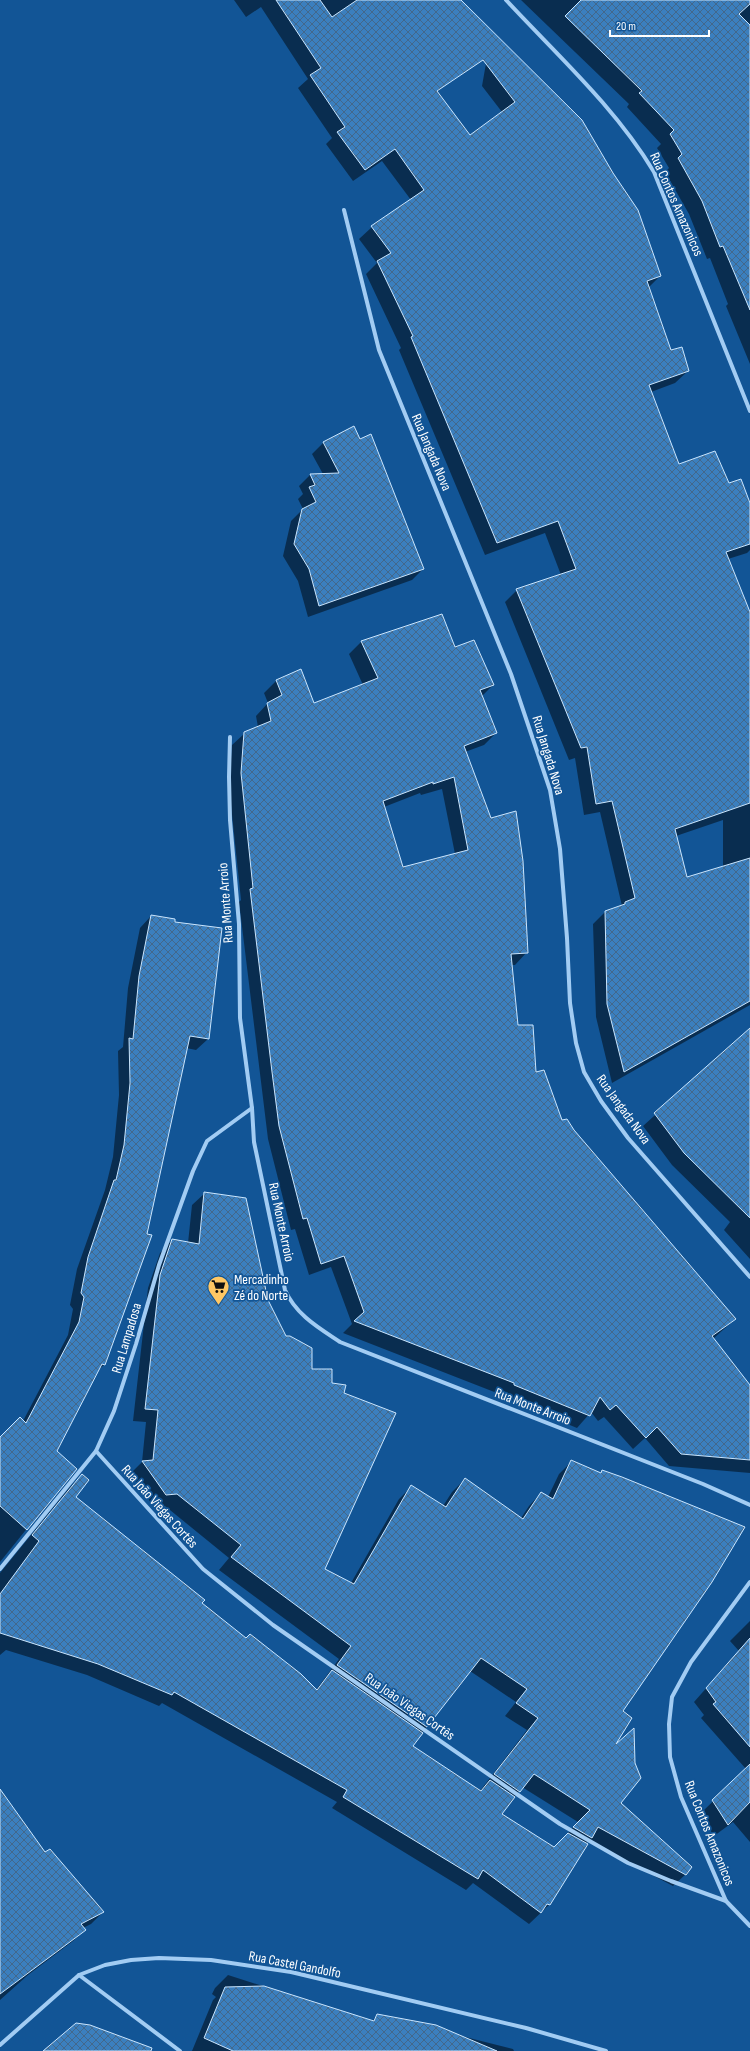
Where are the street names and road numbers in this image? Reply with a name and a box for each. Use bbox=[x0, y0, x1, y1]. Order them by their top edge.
street label: Rua Contos Amazonicos bbox=[646, 150, 707, 259]
street label: Rua Jangada Nova bbox=[408, 411, 455, 493]
street label: Rua Jangada Nova bbox=[528, 714, 569, 797]
street label: Rua Monte Arroio bbox=[214, 862, 237, 944]
street label: Rua Jangada Nova bbox=[593, 1071, 655, 1147]
street label: Rua Monte Arroio bbox=[265, 1181, 298, 1263]
street label: Rua Lampadosa bbox=[108, 1301, 145, 1375]
street label: Rua Monte Arroio bbox=[492, 1384, 574, 1429]
street label: Rua João Viegas Cortês bbox=[118, 1461, 201, 1551]
street label: Rua João Viegas Cortês bbox=[361, 1669, 458, 1744]
street label: Rua Contos Amazonicos bbox=[681, 1778, 738, 1888]
street label: Rua Castel Gandolfo bbox=[247, 1947, 343, 1982]

